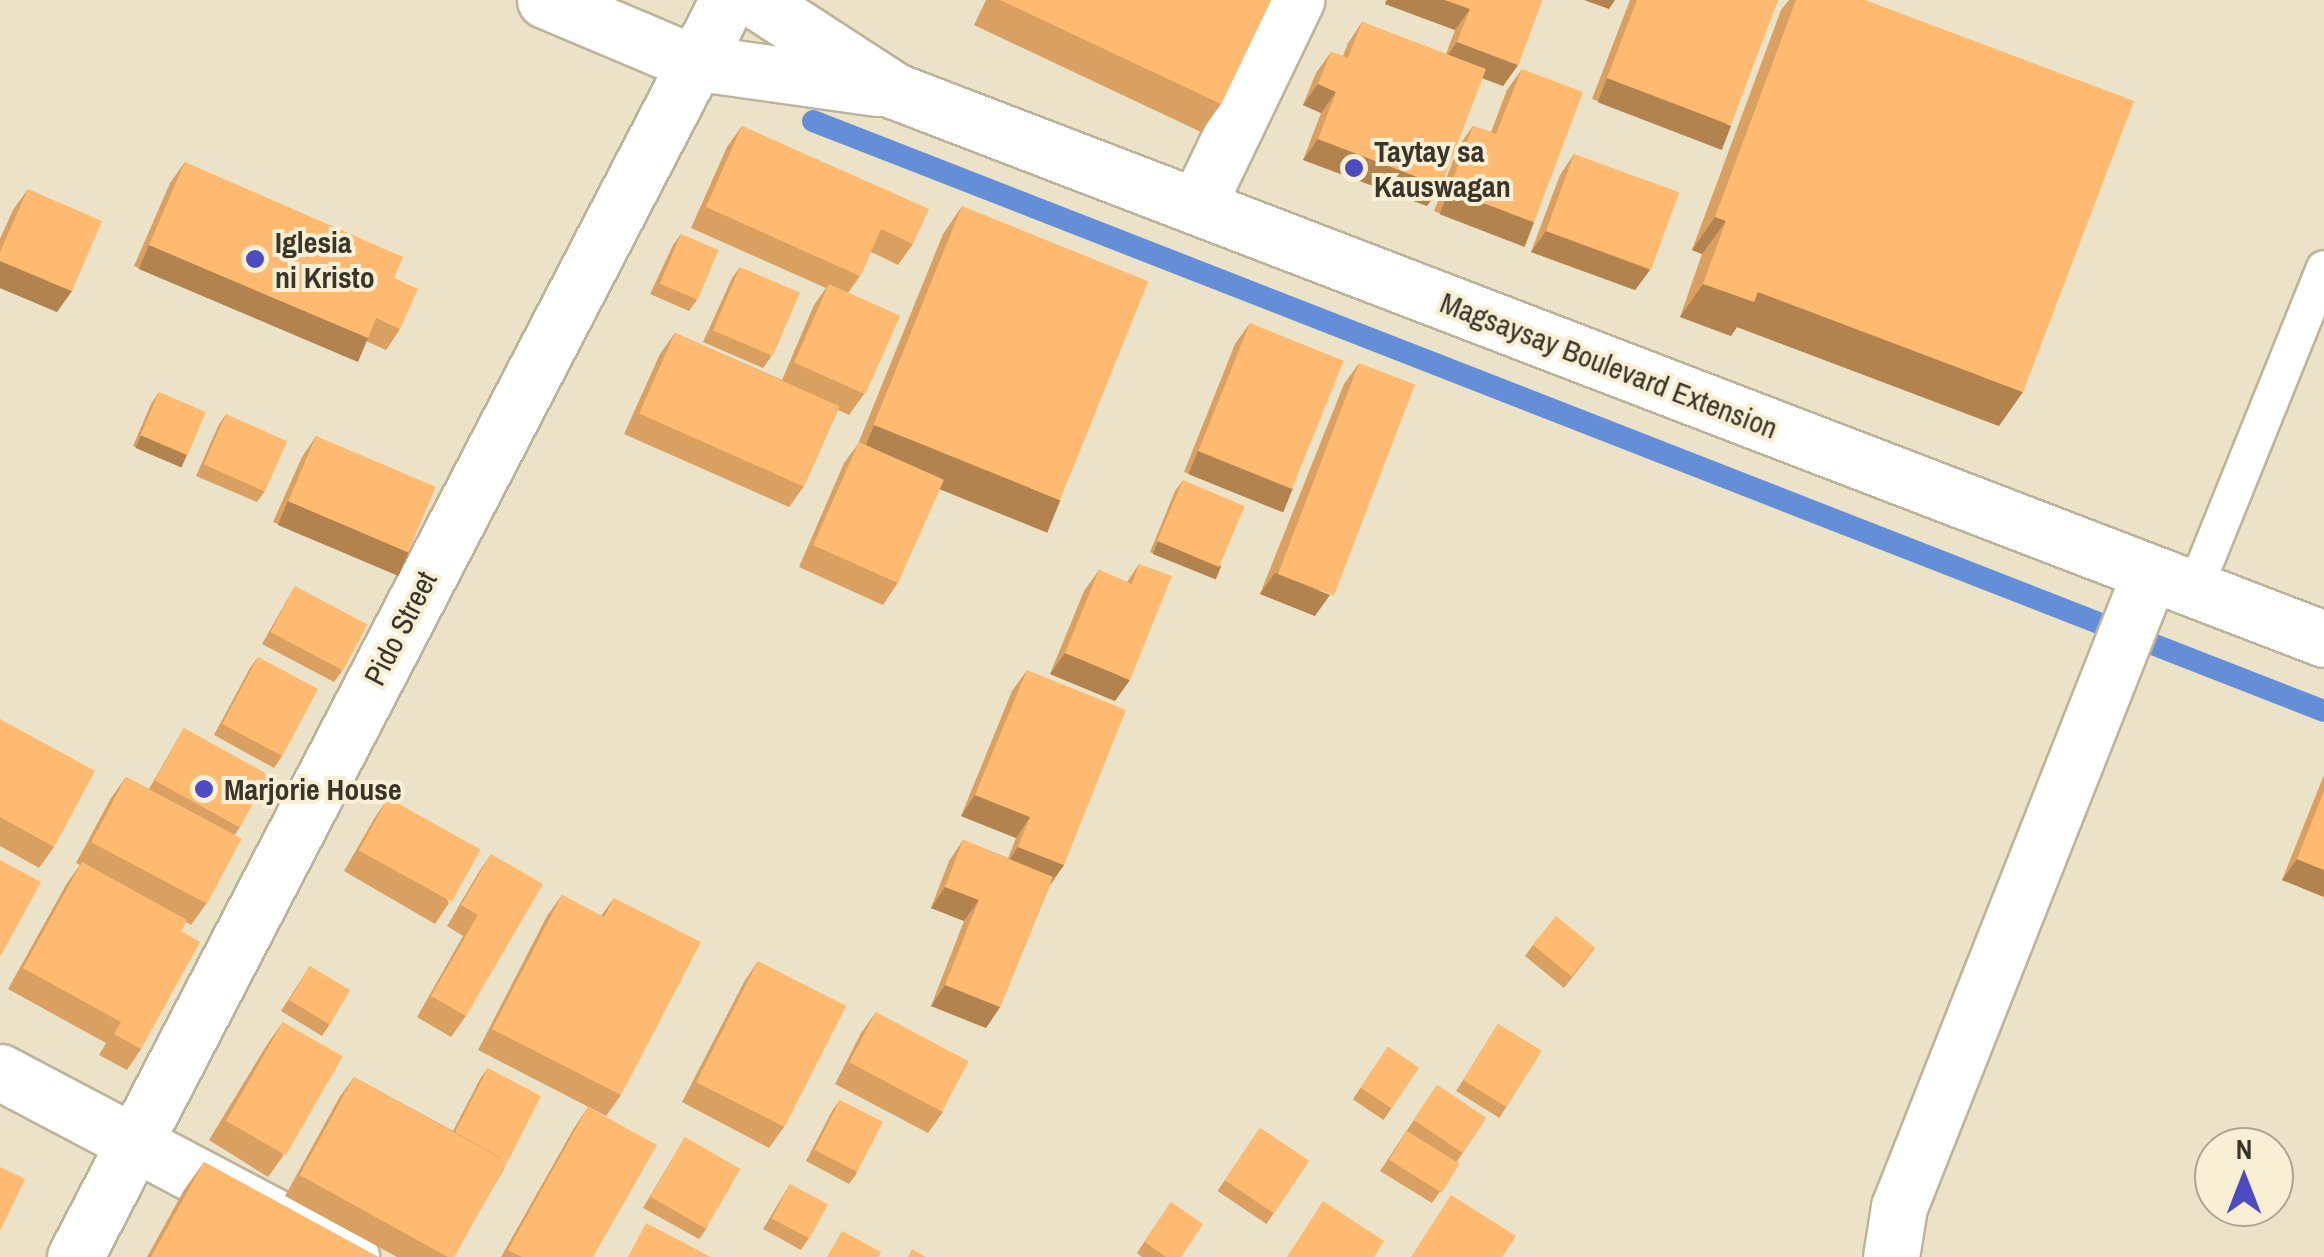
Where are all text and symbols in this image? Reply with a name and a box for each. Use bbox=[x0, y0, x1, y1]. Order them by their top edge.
place label: Taytay sa Kauswagan bbox=[1374, 133, 1511, 204]
marker: Taytay sa Kauswagan bbox=[1343, 157, 1365, 179]
place label: Iglesia ni Kristo bbox=[275, 224, 375, 294]
marker: Iglesia ni Kristo bbox=[244, 248, 266, 270]
street label: Magsaysay Boulevard Extension bbox=[1435, 284, 1783, 446]
street label: Pido Street bbox=[356, 565, 444, 691]
place label: Marjorie House bbox=[224, 771, 402, 807]
marker: Marjorie House bbox=[193, 778, 215, 800]
north arrow bbox=[2194, 1127, 2294, 1227]
text: N bbox=[2236, 1130, 2252, 1168]

